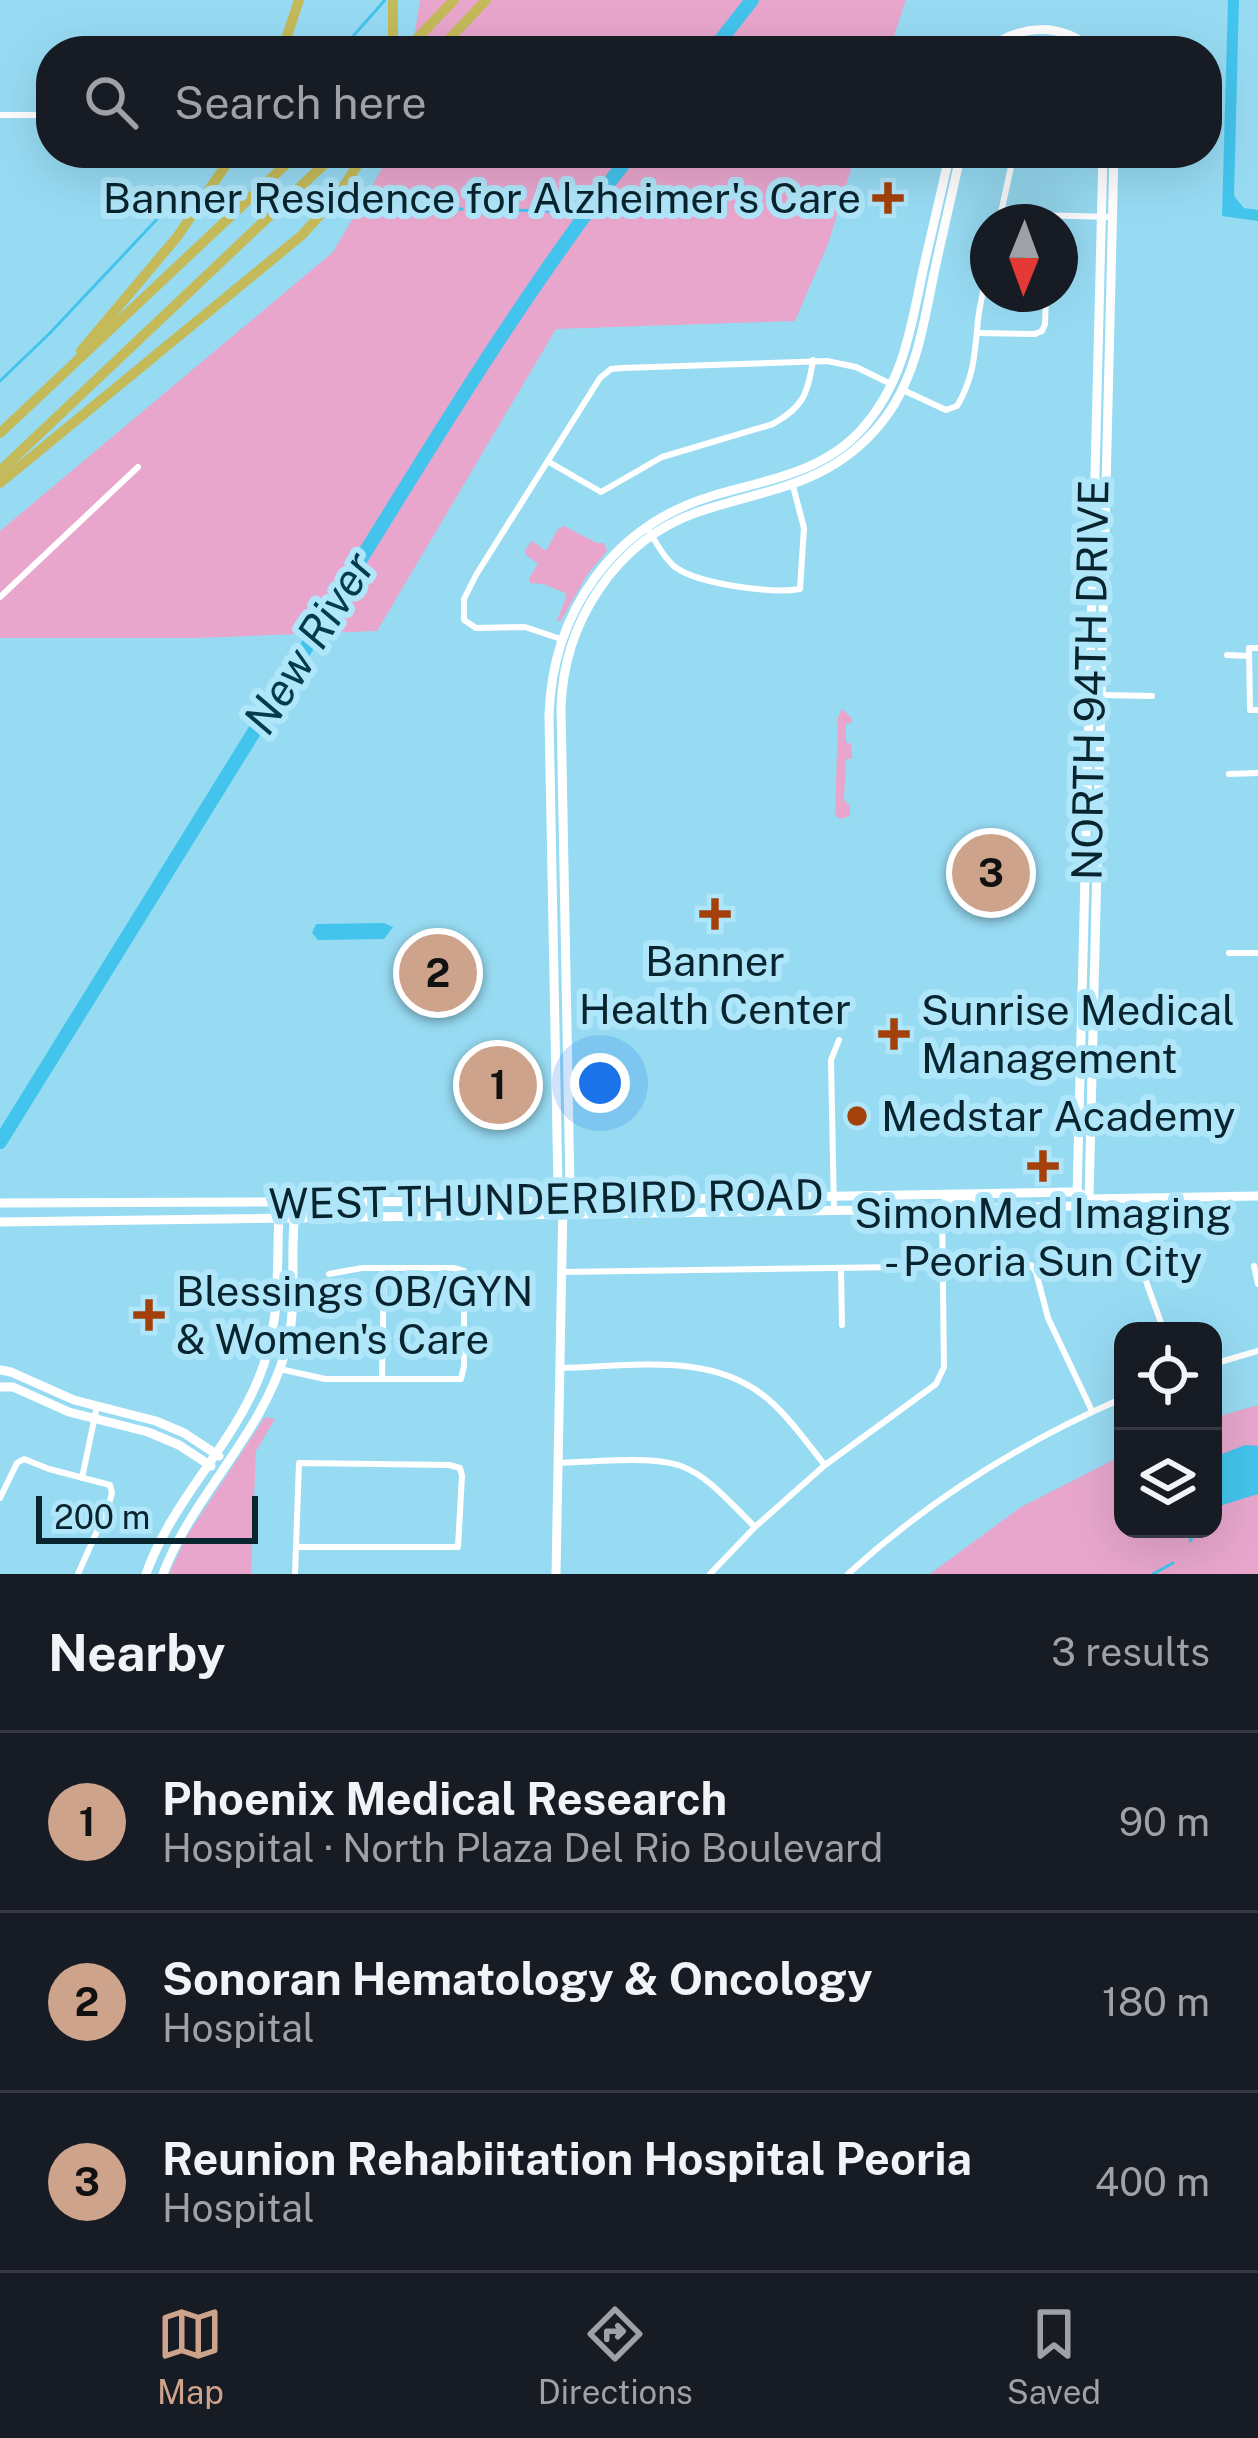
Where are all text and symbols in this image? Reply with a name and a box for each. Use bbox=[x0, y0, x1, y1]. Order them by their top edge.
search box bbox=[36, 36, 1222, 168]
icon: search bbox=[78, 69, 144, 135]
text: Search here bbox=[174, 76, 427, 129]
place label: Banner Residence for Alzheimer's Care bbox=[103, 173, 861, 222]
marker: Banner Residence for Alzheimer's Care bbox=[872, 182, 904, 214]
north arrow bbox=[970, 204, 1078, 312]
street label: NORTH 94TH DRIVE bbox=[1062, 479, 1117, 881]
water label: New River bbox=[232, 541, 386, 743]
pin: 3 bbox=[952, 828, 1030, 918]
marker: Banner Health Center bbox=[699, 898, 731, 930]
pin: 2 bbox=[399, 928, 477, 1018]
place label: Banner Health Center bbox=[579, 936, 851, 1033]
place label: Sunrise Medical Management bbox=[921, 985, 1235, 1082]
marker: Sunrise Medical Management bbox=[878, 1018, 910, 1050]
pin: 1 bbox=[459, 1040, 537, 1130]
your location bbox=[570, 1053, 630, 1113]
place label: Medstar Academy bbox=[881, 1091, 1236, 1140]
marker: Medstar Academy bbox=[844, 1103, 870, 1129]
marker: SimonMed Imaging - Peoria Sun City bbox=[1027, 1150, 1059, 1182]
street label: WEST THUNDERBIRD ROAD bbox=[268, 1169, 824, 1228]
place label: SimonMed Imaging - Peoria Sun City bbox=[854, 1188, 1232, 1285]
place label: Blessings OB/GYN & Women's Care bbox=[176, 1266, 533, 1363]
marker: Blessings OB/GYN & Women's Care bbox=[133, 1299, 165, 1331]
map controls bbox=[1114, 1322, 1222, 1538]
button: locate bbox=[1114, 1322, 1222, 1430]
button: layers bbox=[1114, 1430, 1222, 1538]
scale bar bbox=[36, 1490, 258, 1543]
text: 200 m bbox=[54, 1498, 150, 1536]
text: Nearby bbox=[48, 1623, 225, 1682]
text: 3 results bbox=[1051, 1629, 1210, 1675]
text: Phoenix Medical Research bbox=[162, 1772, 727, 1825]
text: 1 bbox=[79, 1799, 95, 1845]
text: 90 m bbox=[1119, 1799, 1210, 1845]
text: Hospital · North Plaza Del Rio Boulevard bbox=[162, 1825, 883, 1871]
text: Sonoran Hematology & Oncology bbox=[162, 1952, 873, 2005]
text: 2 bbox=[75, 1979, 99, 2025]
text: 180 m bbox=[1102, 1979, 1210, 2025]
text: Hospital bbox=[162, 2005, 315, 2051]
text: Reunion Rehabiitation Hospital Peoria bbox=[162, 2132, 972, 2185]
text: 3 bbox=[74, 2159, 100, 2205]
text: 400 m bbox=[1095, 2159, 1210, 2205]
text: Hospital bbox=[162, 2185, 315, 2231]
tab: Map bbox=[157, 2301, 224, 2411]
tab: Directions bbox=[538, 2301, 693, 2411]
tab: Saved bbox=[1007, 2301, 1101, 2411]

